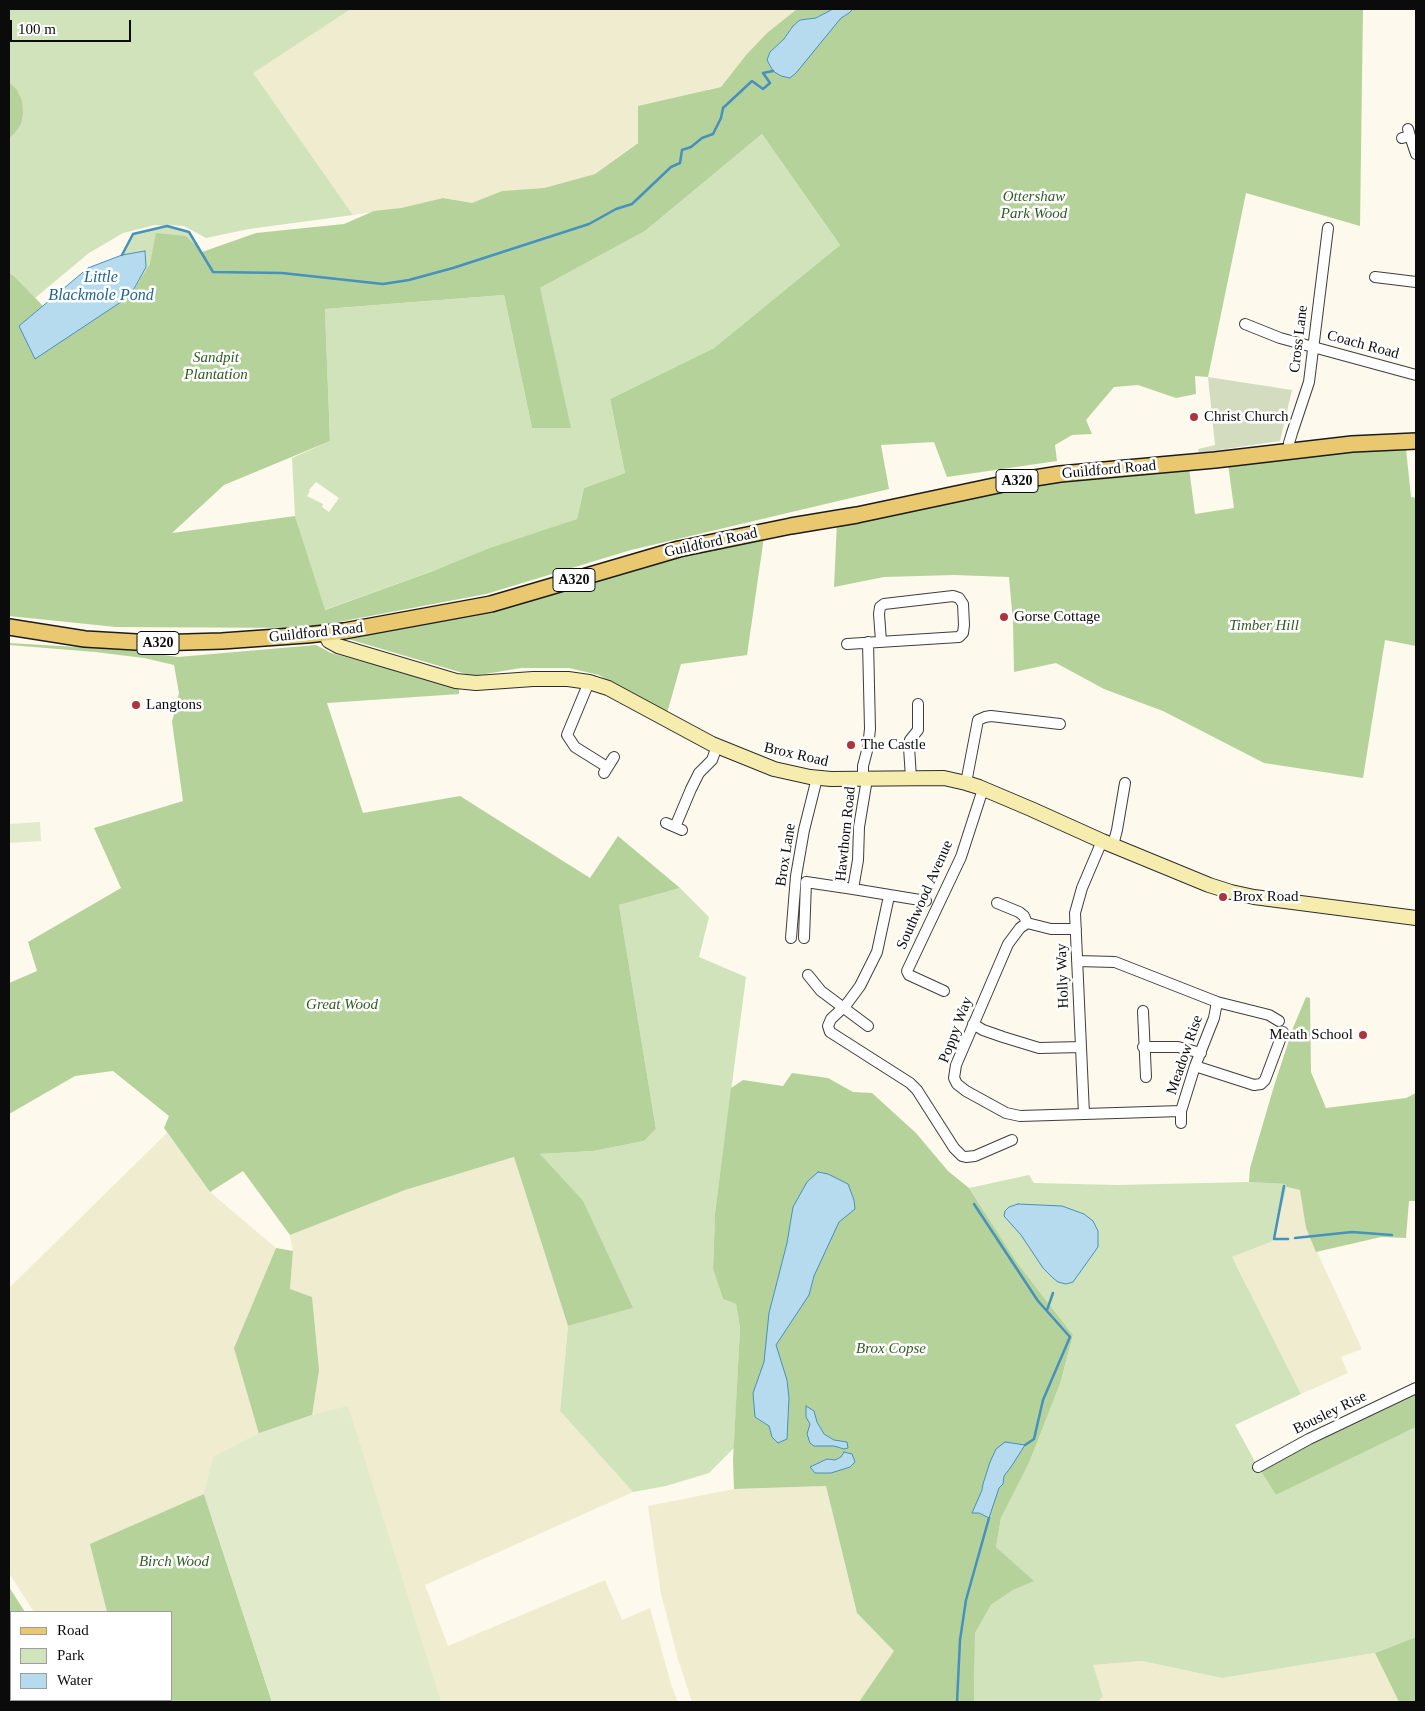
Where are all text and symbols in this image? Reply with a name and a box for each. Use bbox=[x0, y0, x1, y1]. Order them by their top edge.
scale bar bbox=[12, 10, 134, 42]
text: 100 m bbox=[18, 21, 56, 37]
park label: Ottershaw Park Wood bbox=[1001, 188, 1067, 223]
water label: Little Blackmole Pond bbox=[48, 268, 154, 306]
street label: Cross Lane bbox=[1286, 304, 1312, 374]
street label: Coach Road bbox=[1325, 327, 1401, 363]
park label: Sandpit Plantation bbox=[184, 349, 248, 384]
place label: Christ Church bbox=[1204, 408, 1289, 426]
marker: Christ Church bbox=[1188, 411, 1200, 423]
street label: Guildford Road bbox=[1061, 457, 1157, 483]
road number: A320 bbox=[996, 470, 1038, 492]
street label: Guildford Road bbox=[663, 524, 759, 562]
road number: A320 bbox=[553, 568, 595, 592]
place label: Gorse Cottage bbox=[1014, 608, 1100, 626]
marker: Gorse Cottage bbox=[998, 611, 1010, 623]
park label: Timber Hill bbox=[1229, 617, 1299, 635]
street label: Guildford Road bbox=[268, 619, 364, 647]
road number: A320 bbox=[137, 632, 179, 654]
place label: Langtons bbox=[146, 696, 202, 714]
marker: Langtons bbox=[130, 699, 142, 711]
place label: The Castle bbox=[861, 736, 926, 754]
street label: Brox Road bbox=[762, 739, 830, 771]
marker: The Castle bbox=[845, 739, 857, 751]
street label: Hawthorn Road bbox=[832, 786, 860, 882]
street label: Brox Lane bbox=[772, 822, 800, 888]
street label: Southwood Avenue bbox=[893, 838, 957, 952]
place label: Brox Road bbox=[1233, 888, 1298, 906]
marker: Brox Road bbox=[1217, 891, 1229, 903]
street label: Holly Way bbox=[1053, 943, 1073, 1009]
street label: Poppy Way bbox=[935, 994, 977, 1066]
park label: Great Wood bbox=[306, 996, 378, 1014]
street label: Meadow Rise bbox=[1163, 1013, 1207, 1097]
place label: Meath School bbox=[1269, 1026, 1353, 1044]
marker: Meath School bbox=[1357, 1029, 1369, 1041]
park label: Brox Copse bbox=[856, 1340, 926, 1358]
street label: Bousley Rise bbox=[1290, 1387, 1370, 1439]
park label: Birch Wood bbox=[139, 1553, 209, 1571]
legend bbox=[10, 1611, 172, 1701]
text: Road bbox=[57, 1622, 89, 1638]
text: Park bbox=[57, 1647, 85, 1663]
text: Water bbox=[57, 1672, 92, 1688]

